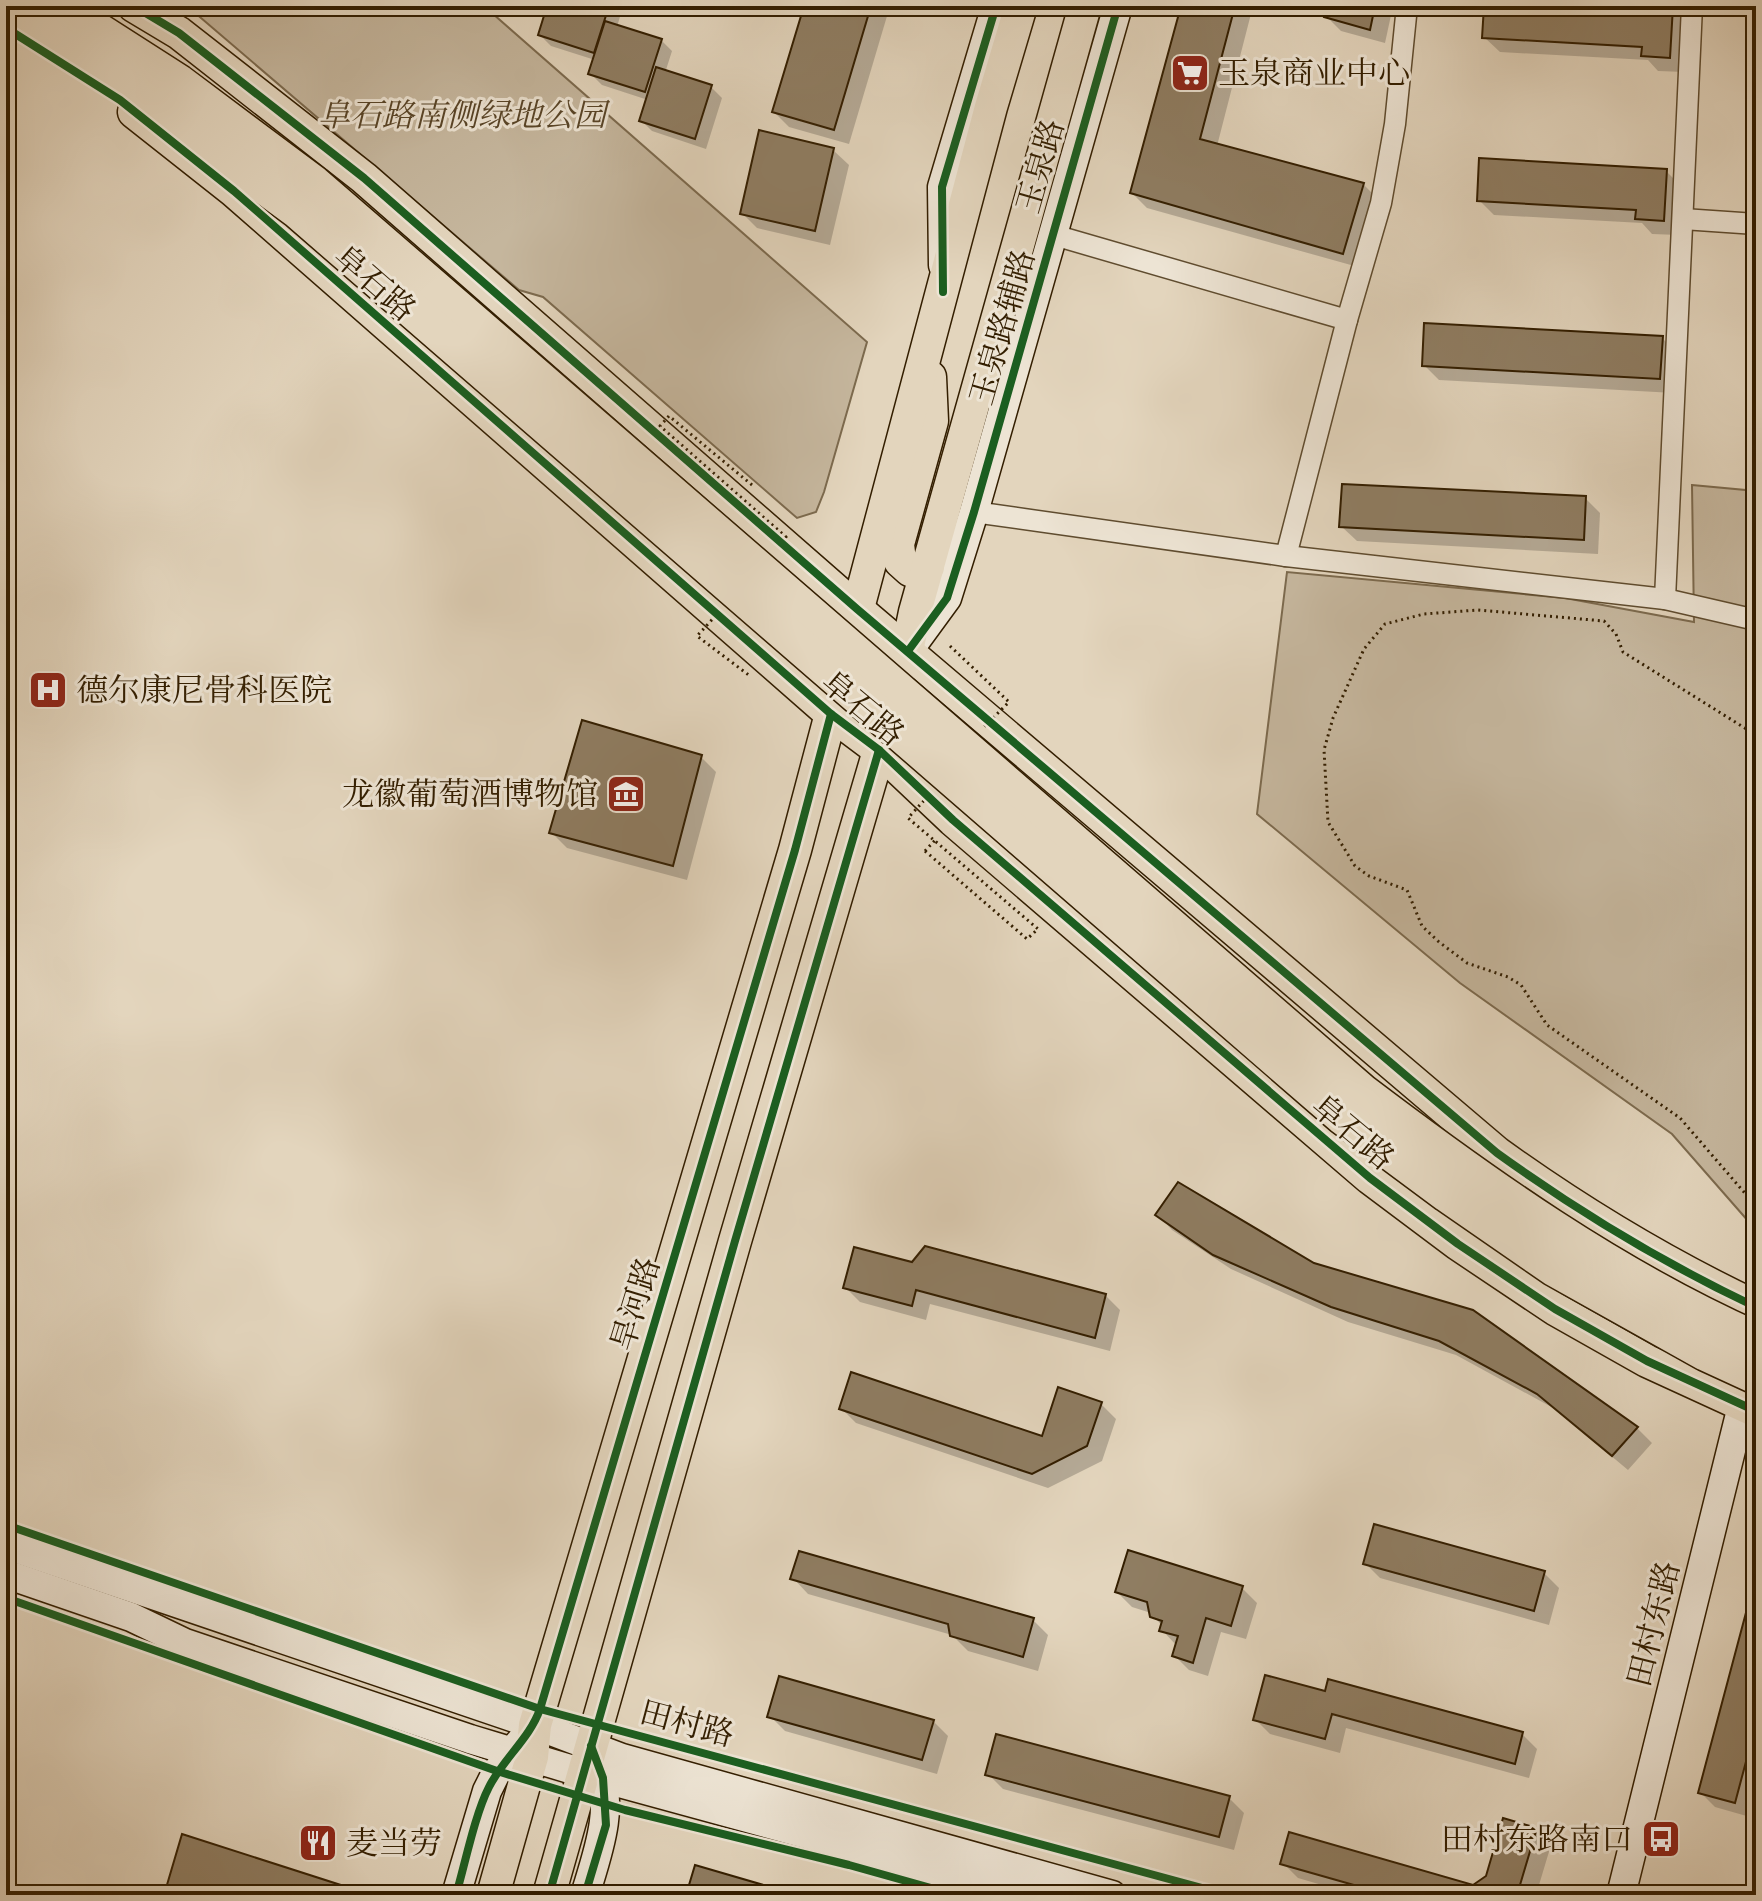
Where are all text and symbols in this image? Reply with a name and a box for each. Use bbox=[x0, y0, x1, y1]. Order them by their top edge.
supermarket icon: 玉泉商业中心 bbox=[1169, 52, 1211, 94]
place label: 玉泉商业中心 bbox=[1218, 55, 1410, 96]
park label: 阜石路南侧绿地公园 bbox=[318, 97, 611, 138]
street label: 玉泉路 bbox=[1009, 115, 1075, 218]
street label: 阜石路 bbox=[324, 238, 423, 332]
street label: 玉泉路辅路 bbox=[963, 245, 1046, 410]
street label: 阜石路 bbox=[811, 663, 911, 756]
hospital icon: 德尔康尼骨科医院 bbox=[27, 669, 69, 711]
place label: 德尔康尼骨科医院 bbox=[76, 672, 332, 713]
museum icon: 龙徽葡萄酒博物馆 bbox=[605, 773, 647, 815]
place label: 龙徽葡萄酒博物馆 bbox=[342, 776, 598, 817]
street label: 阜石路 bbox=[1301, 1087, 1401, 1180]
street label: 旱河路 bbox=[604, 1253, 671, 1357]
street label: 田村东路 bbox=[1620, 1558, 1691, 1692]
street label: 田村路 bbox=[635, 1693, 738, 1758]
bus stop icon: 田村东路南口 bbox=[1640, 1818, 1682, 1860]
place label: 田村东路南口 bbox=[1441, 1821, 1633, 1862]
restaurant icon: 麦当劳 bbox=[297, 1822, 339, 1864]
place label: 麦当劳 bbox=[346, 1825, 442, 1866]

